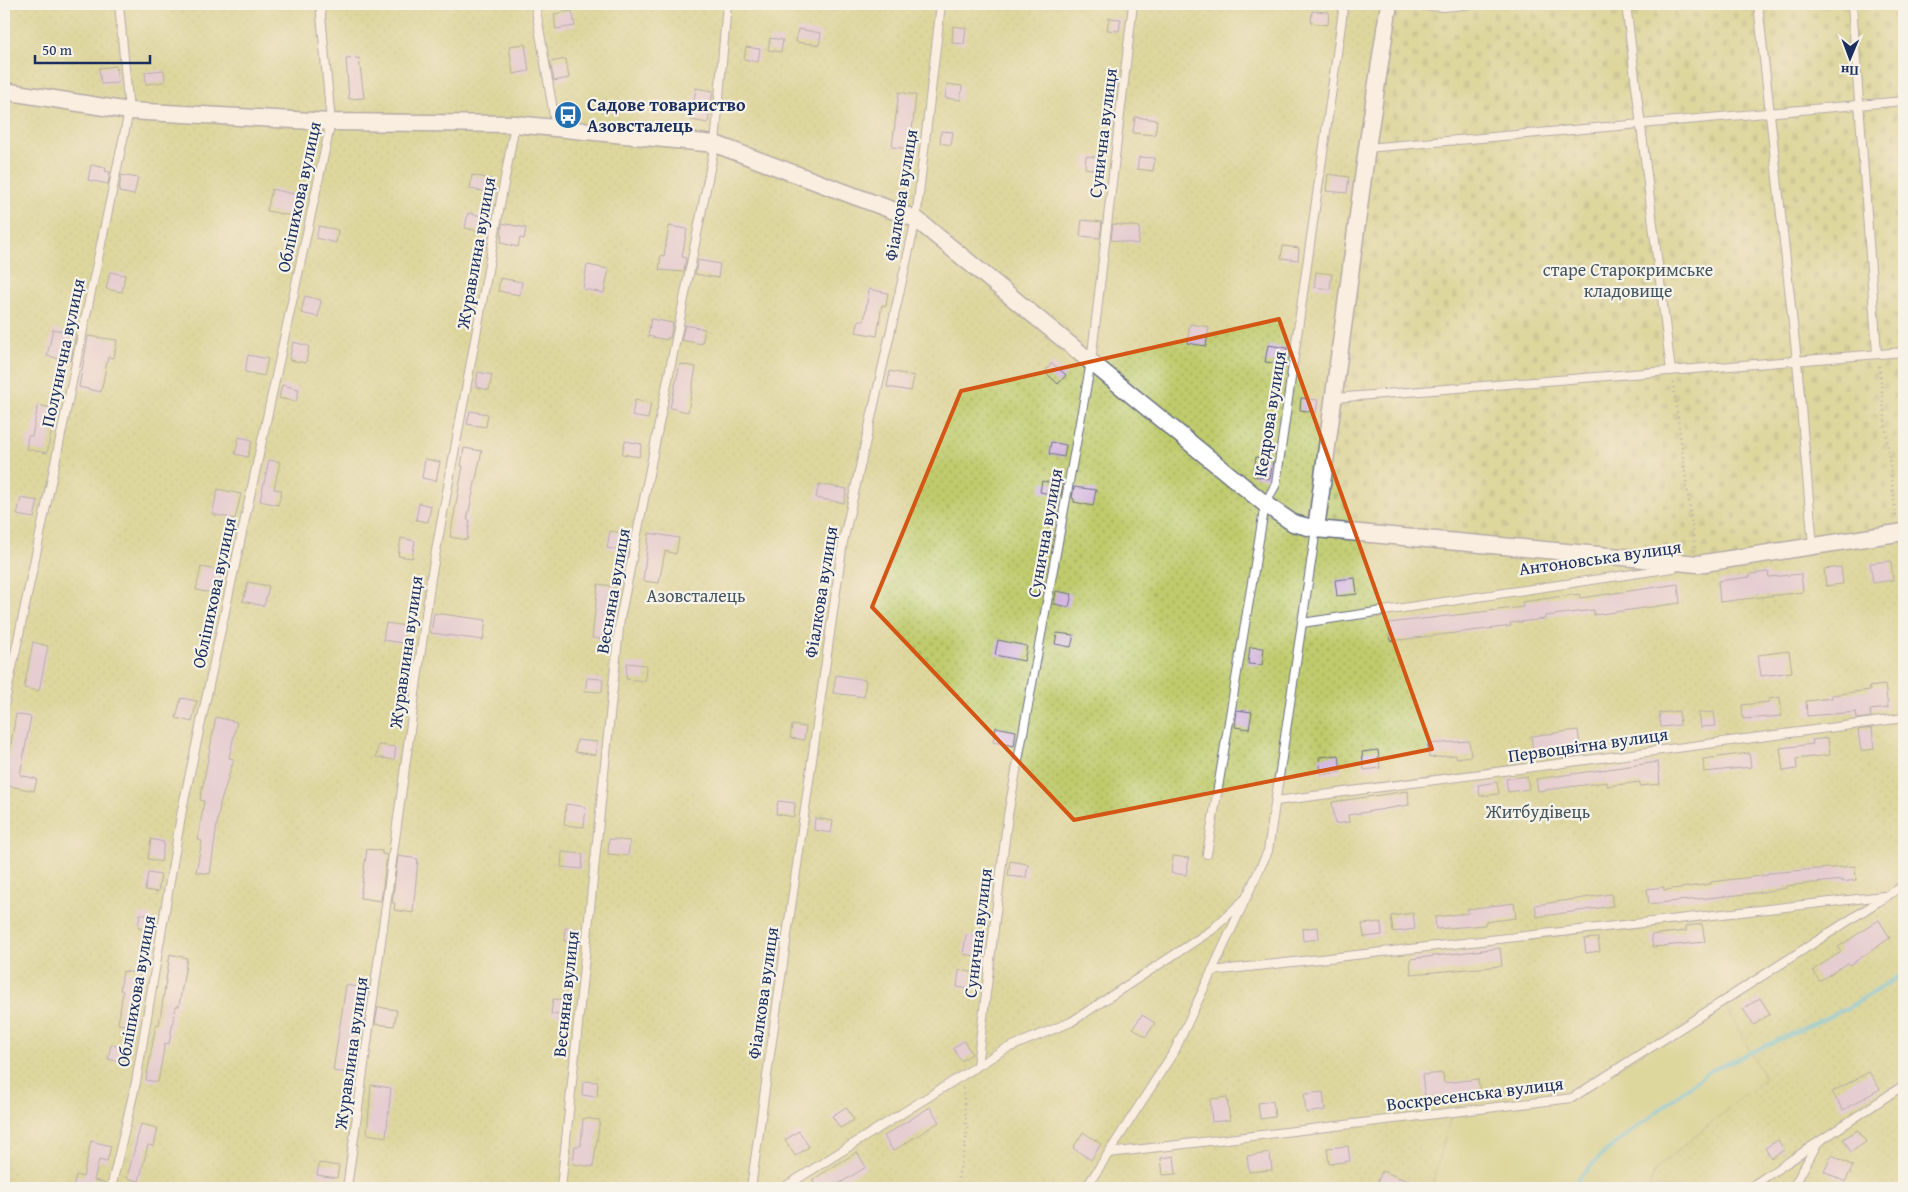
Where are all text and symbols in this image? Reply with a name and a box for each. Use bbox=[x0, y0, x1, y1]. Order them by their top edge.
scale bar bbox=[35, 32, 150, 64]
north arrow bbox=[1826, 32, 1876, 82]
text: 50 m bbox=[42, 39, 73, 60]
text: Пн bbox=[1840, 61, 1859, 81]
street label: Сунична вулиця bbox=[1081, 66, 1124, 199]
place label: Садове товариство Азовсталець bbox=[587, 91, 746, 139]
bus stop icon: Садове товариство Азовсталець bbox=[553, 100, 583, 130]
street label: Обліпихова вулиця bbox=[269, 119, 328, 275]
street label: Фіалкова вулиця bbox=[877, 127, 924, 263]
street label: Журавлина вулиця bbox=[449, 175, 502, 332]
park label: старе Старокримське кладовище bbox=[1543, 256, 1713, 304]
street label: Полунична вулиця bbox=[34, 276, 91, 430]
street label: Кедрова вулиця bbox=[1246, 349, 1293, 479]
street label: Сунична вулиця bbox=[1020, 466, 1069, 600]
street label: Обліпихова вулиця bbox=[184, 515, 243, 671]
street label: Фіалкова вулиця bbox=[797, 524, 844, 660]
street label: Весняна вулиця bbox=[588, 526, 637, 656]
street label: Антоновська вулиця bbox=[1517, 533, 1683, 582]
street label: Журавлина вулиця bbox=[381, 574, 430, 731]
park label: Азовсталець bbox=[646, 582, 746, 609]
street label: Первоцвітна вулиця bbox=[1506, 720, 1670, 769]
park label: Житбудівець bbox=[1485, 798, 1590, 825]
street label: Сунична вулиця bbox=[956, 866, 999, 999]
street label: Обліпихова вулиця bbox=[109, 913, 162, 1069]
street label: Фіалкова вулиця bbox=[740, 925, 785, 1061]
street label: Весняна вулиця bbox=[545, 929, 586, 1059]
street label: Журавлина вулиця bbox=[326, 975, 375, 1132]
street label: Воскресенська вулиця bbox=[1385, 1069, 1565, 1118]

